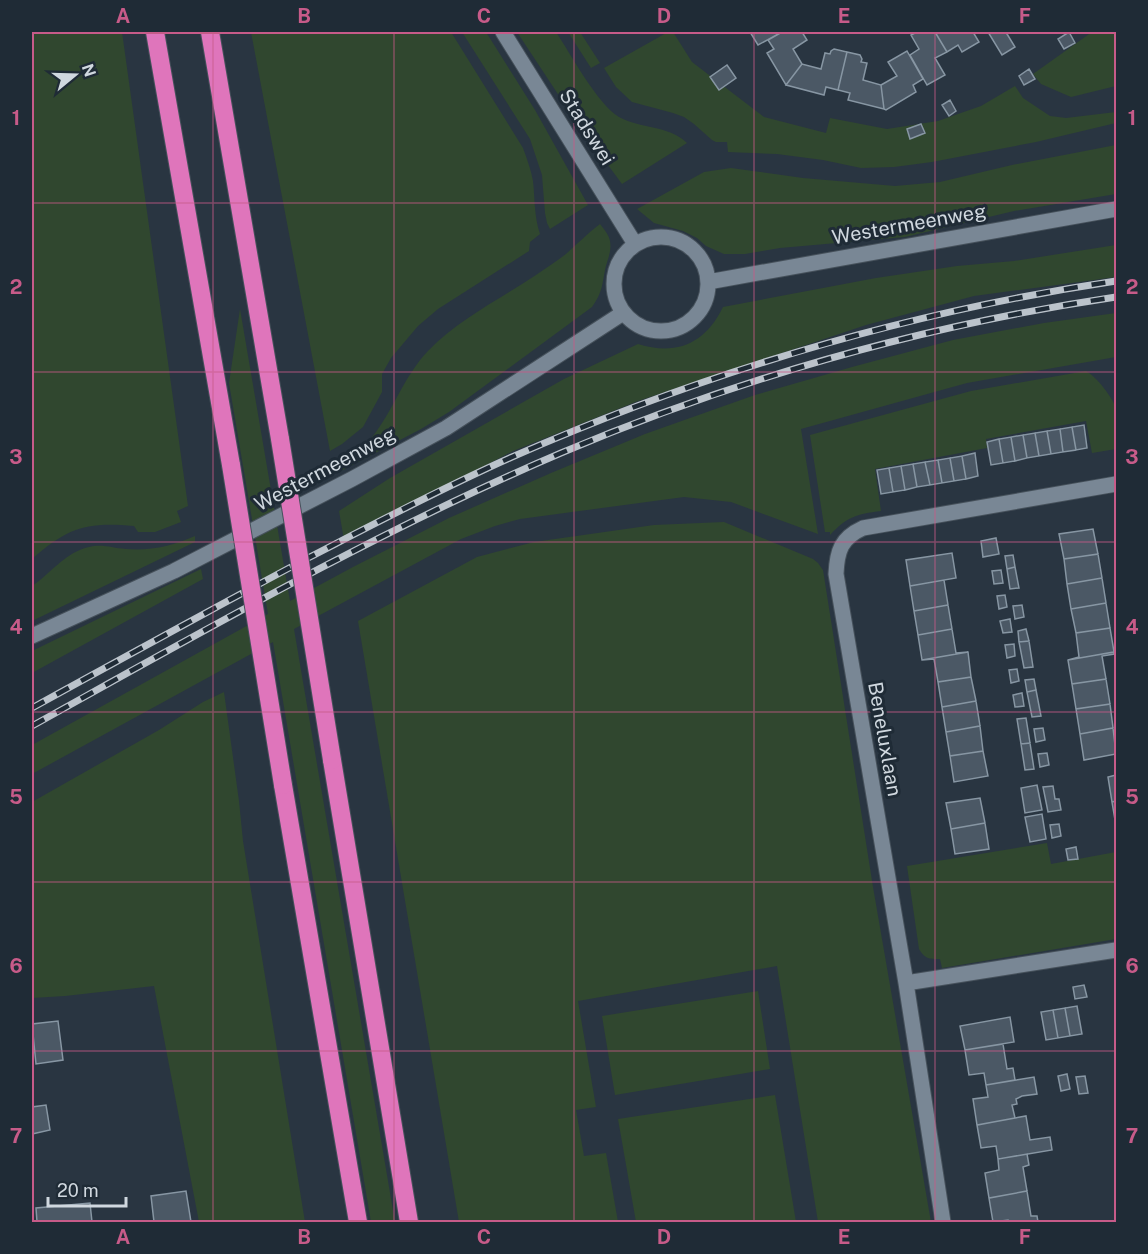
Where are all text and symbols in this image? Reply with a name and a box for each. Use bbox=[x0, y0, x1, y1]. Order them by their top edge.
text: A bbox=[116, 4, 130, 28]
text: B bbox=[297, 4, 311, 28]
text: C bbox=[477, 4, 491, 28]
text: D bbox=[657, 4, 671, 28]
text: E bbox=[838, 4, 850, 28]
text: F bbox=[1019, 4, 1031, 28]
north arrow bbox=[45, 45, 105, 105]
text: N bbox=[78, 61, 100, 79]
street label: Stadswei bbox=[554, 84, 620, 170]
text: 1 bbox=[12, 106, 20, 130]
text: 1 bbox=[1128, 106, 1136, 130]
street label: Westermeenweg bbox=[830, 199, 988, 249]
text: 2 bbox=[10, 275, 22, 299]
text: 2 bbox=[1126, 275, 1138, 299]
street label: Westermeenweg bbox=[250, 422, 400, 516]
text: 3 bbox=[9, 445, 23, 469]
text: 3 bbox=[1125, 445, 1139, 469]
text: 4 bbox=[9, 615, 23, 639]
text: 4 bbox=[1125, 615, 1139, 639]
street label: Beneluxlaan bbox=[863, 680, 907, 798]
text: 5 bbox=[9, 785, 23, 809]
text: 5 bbox=[1125, 785, 1139, 809]
text: 6 bbox=[9, 954, 23, 978]
text: 6 bbox=[1125, 954, 1139, 978]
text: 7 bbox=[10, 1124, 22, 1148]
text: 7 bbox=[1126, 1124, 1138, 1148]
scale bar bbox=[48, 1170, 126, 1208]
text: 20 m bbox=[57, 1180, 99, 1201]
text: A bbox=[116, 1225, 130, 1249]
text: B bbox=[297, 1225, 311, 1249]
text: C bbox=[477, 1225, 491, 1249]
text: D bbox=[657, 1225, 671, 1249]
text: E bbox=[838, 1225, 850, 1249]
text: F bbox=[1019, 1225, 1031, 1249]

